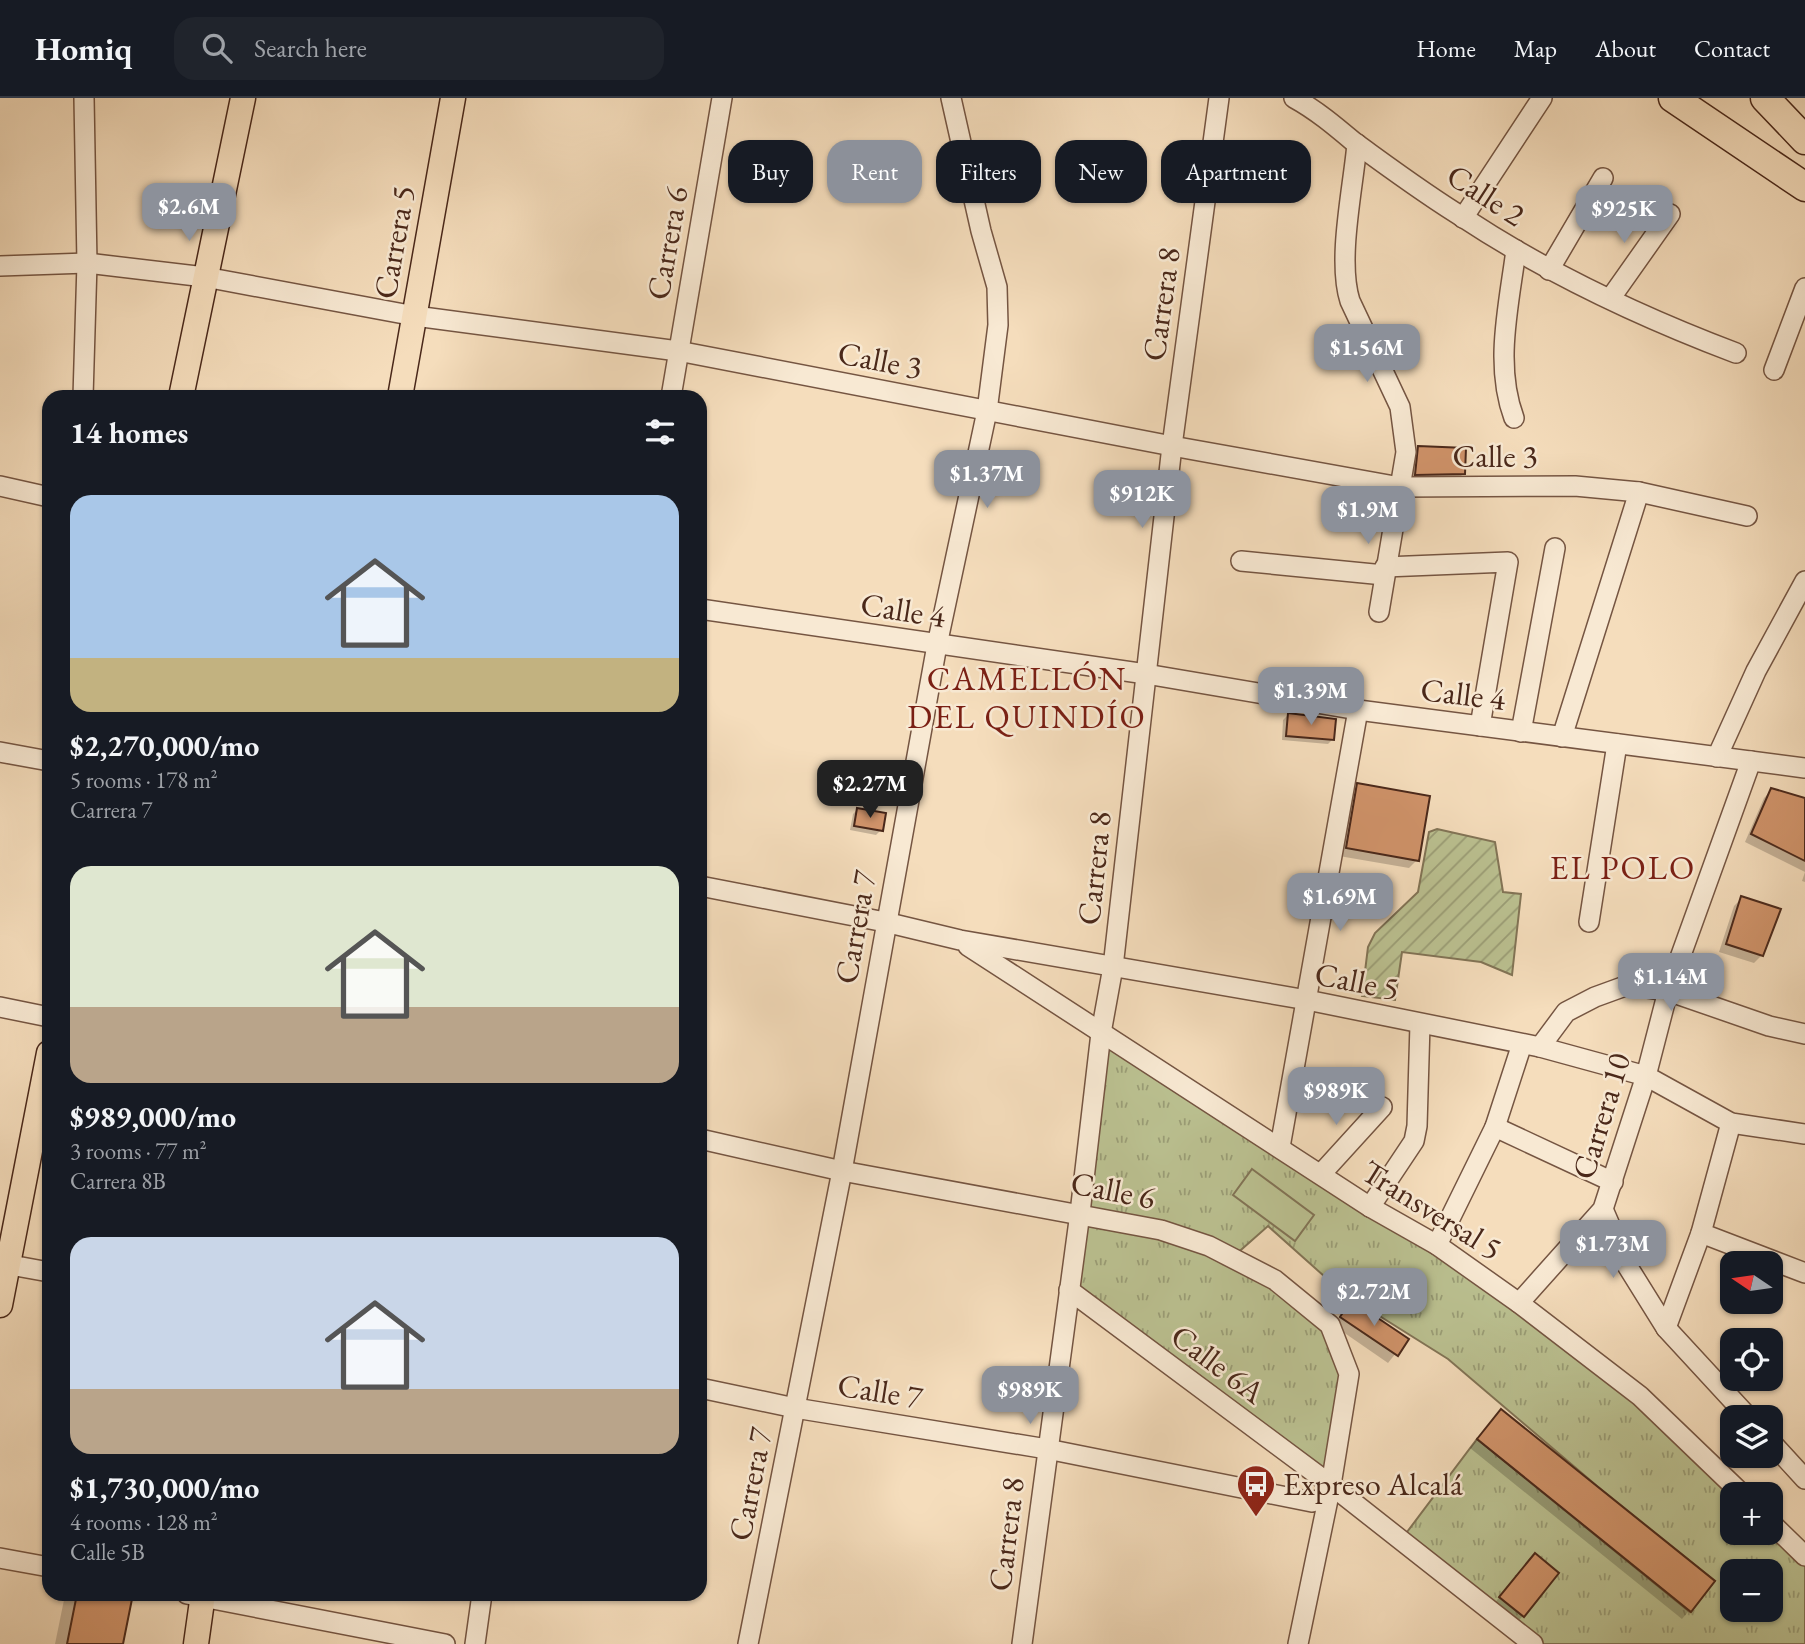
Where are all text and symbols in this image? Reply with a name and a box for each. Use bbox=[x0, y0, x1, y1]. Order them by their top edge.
search box bbox=[174, 17, 664, 80]
text: Homiq bbox=[35, 27, 132, 70]
icon: search bbox=[198, 29, 236, 67]
text: Search here bbox=[254, 31, 367, 65]
text: Home bbox=[1416, 33, 1476, 64]
text: Map bbox=[1514, 33, 1557, 64]
text: About bbox=[1595, 33, 1656, 64]
text: Contact bbox=[1694, 33, 1770, 64]
chip: Buy bbox=[728, 140, 813, 203]
chip: Rent bbox=[827, 140, 922, 203]
chip: Filters bbox=[936, 140, 1041, 203]
chip: New bbox=[1055, 140, 1147, 203]
chip: Apartment bbox=[1161, 140, 1311, 203]
street label: Calle 2 bbox=[1439, 154, 1534, 236]
street label: Carrera 5 bbox=[363, 182, 425, 302]
street label: Carrera 6 bbox=[636, 183, 698, 303]
pin: $2.6M bbox=[140, 184, 238, 243]
pin: $925K bbox=[1575, 186, 1673, 245]
text: $2.6M bbox=[158, 191, 220, 221]
text: $925K bbox=[1592, 193, 1656, 223]
street label: Carrera 8 bbox=[1132, 244, 1190, 364]
pin: $1.56M bbox=[1310, 324, 1424, 384]
street label: Calle 3 bbox=[834, 331, 926, 389]
text: $1.56M bbox=[1330, 332, 1404, 362]
text: 14 homes bbox=[70, 413, 188, 452]
icon: filters bbox=[641, 413, 679, 451]
street label: Calle 3 bbox=[1452, 435, 1538, 477]
pin: $1.37M bbox=[930, 450, 1044, 510]
text: $1.37M bbox=[950, 458, 1024, 488]
pin: $912K bbox=[1093, 470, 1191, 530]
text: $912K bbox=[1110, 478, 1174, 508]
pin: $1.9M bbox=[1319, 486, 1417, 546]
text: $1.9M bbox=[1337, 494, 1399, 524]
icon: home bbox=[312, 540, 438, 666]
street label: Calle 4 bbox=[858, 583, 949, 637]
district label: CAMELLÓN DEL QUINDÍO bbox=[907, 657, 1147, 738]
pin: $1.39M bbox=[1254, 668, 1368, 727]
street label: Calle 4 bbox=[1418, 668, 1508, 720]
text: $1.39M bbox=[1274, 675, 1348, 705]
text: $2,270,000/mo bbox=[70, 726, 259, 765]
pin: $2.27M bbox=[813, 760, 927, 820]
text: 5 rooms · 178 m² bbox=[70, 765, 218, 795]
text: $2.27M bbox=[833, 768, 907, 798]
text: Carrera 7 bbox=[70, 795, 152, 825]
street label: Carrera 8 bbox=[1067, 809, 1121, 927]
district label: EL POLO bbox=[1550, 846, 1696, 889]
street label: Carrera 7 bbox=[824, 866, 886, 987]
pin: $1.69M bbox=[1283, 874, 1397, 933]
text: $1.69M bbox=[1303, 881, 1377, 911]
icon: home bbox=[312, 911, 438, 1037]
street label: Calle 5 bbox=[1311, 952, 1403, 1010]
pin: $1.14M bbox=[1614, 954, 1728, 1013]
text: $1.14M bbox=[1634, 961, 1708, 991]
street label: Carrera 10 bbox=[1562, 1048, 1640, 1184]
pin: $989K bbox=[1287, 1068, 1385, 1127]
text: $989K bbox=[1304, 1075, 1368, 1105]
text: $989,000/mo bbox=[70, 1097, 236, 1136]
text: 3 rooms · 77 m² bbox=[70, 1136, 207, 1166]
street label: Transversal 5 bbox=[1354, 1150, 1510, 1270]
street label: Calle 6 bbox=[1067, 1161, 1159, 1219]
text: Carrera 8B bbox=[70, 1166, 166, 1196]
pin: $1.73M bbox=[1556, 1220, 1670, 1280]
text: $1.73M bbox=[1576, 1228, 1650, 1258]
north arrow bbox=[1720, 1251, 1783, 1314]
map controls bbox=[1720, 1251, 1783, 1622]
pin: $2.72M bbox=[1317, 1268, 1431, 1328]
text: $2.72M bbox=[1337, 1276, 1411, 1306]
icon: home bbox=[312, 1282, 438, 1408]
street label: Calle 6A bbox=[1163, 1315, 1274, 1414]
button: locate bbox=[1720, 1328, 1783, 1391]
street label: Calle 7 bbox=[835, 1364, 926, 1418]
pin: $989K bbox=[981, 1366, 1079, 1426]
text: $989K bbox=[998, 1374, 1062, 1404]
button: layers bbox=[1720, 1405, 1783, 1468]
street label: Carrera 7 bbox=[718, 1423, 782, 1544]
bus stop icon: Expreso Alcalá bbox=[1235, 1463, 1277, 1518]
place label: Expreso Alcalá bbox=[1283, 1463, 1463, 1505]
text: $1,730,000/mo bbox=[70, 1468, 259, 1507]
street label: Carrera 8 bbox=[978, 1475, 1034, 1593]
button: + bbox=[1720, 1482, 1783, 1545]
text: 4 rooms · 128 m² bbox=[70, 1507, 218, 1537]
text: Calle 5B bbox=[70, 1537, 145, 1567]
button: − bbox=[1720, 1559, 1783, 1622]

